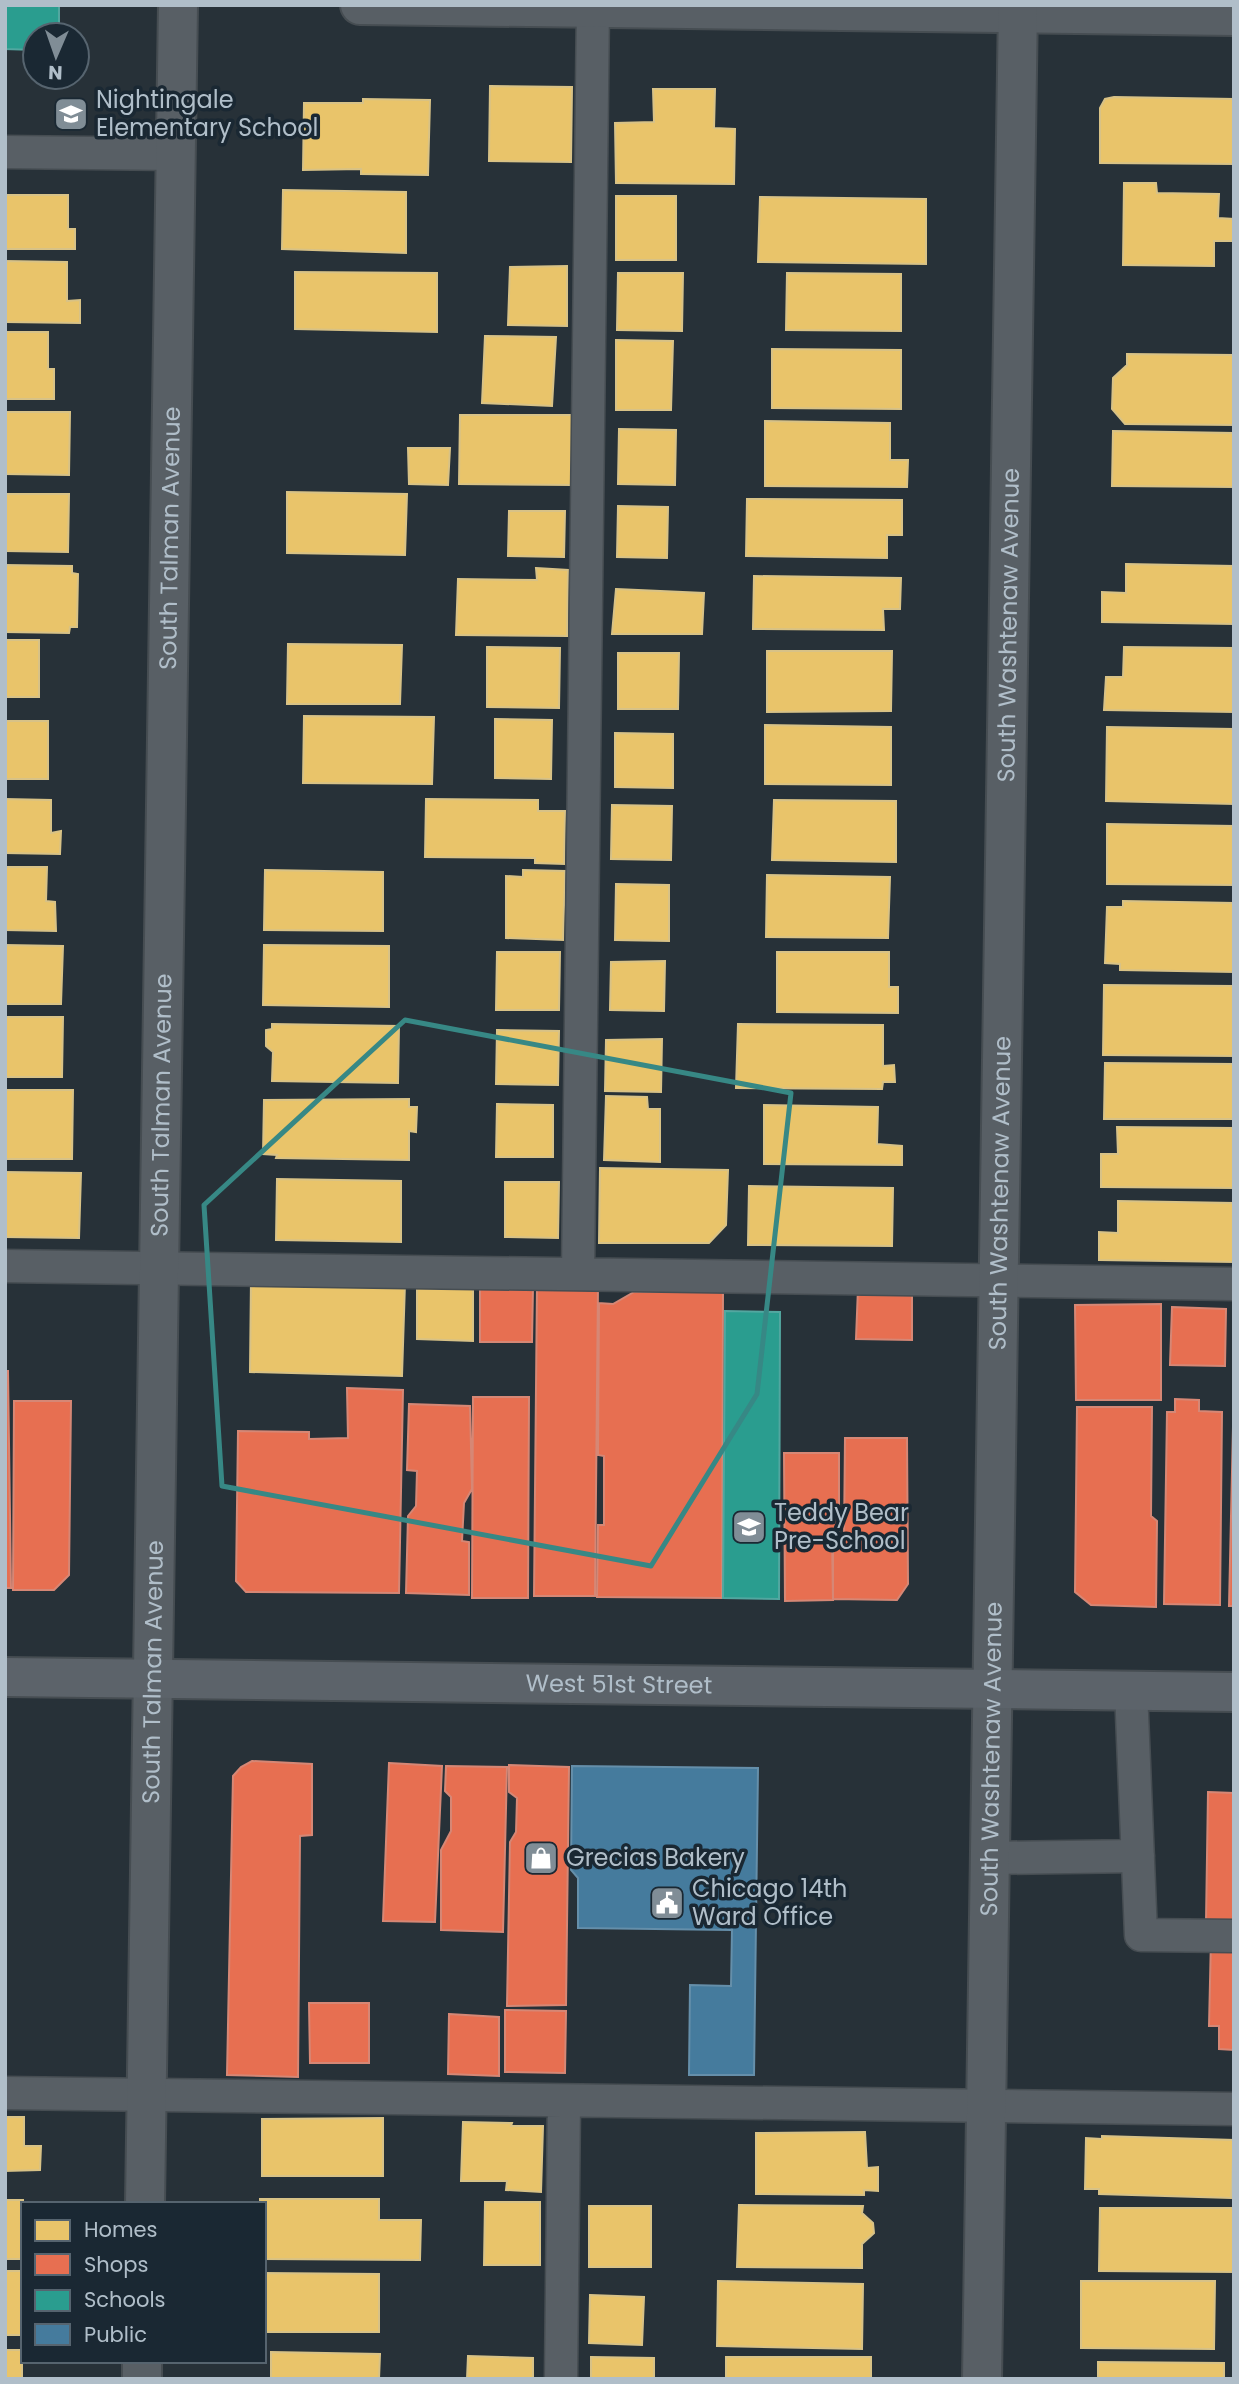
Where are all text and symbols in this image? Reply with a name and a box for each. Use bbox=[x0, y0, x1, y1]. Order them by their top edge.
north arrow bbox=[21, 21, 91, 91]
text: N bbox=[48, 59, 63, 86]
place label: Nightingale Elementary School bbox=[96, 83, 319, 144]
school or university icon: Nightingale Elementary School bbox=[52, 95, 90, 133]
street label: South Talman Avenue bbox=[151, 406, 188, 670]
street label: South Washtenaw Avenue bbox=[989, 468, 1027, 783]
street label: South Talman Avenue bbox=[143, 973, 179, 1237]
street label: South Washtenaw Avenue bbox=[981, 1036, 1018, 1351]
place label: Teddy Bear Pre-School bbox=[774, 1496, 909, 1557]
school or university icon: Teddy Bear Pre-School bbox=[730, 1508, 768, 1546]
street label: South Talman Avenue bbox=[134, 1540, 171, 1804]
street label: South Washtenaw Avenue bbox=[972, 1602, 1010, 1917]
street label: West 51st Street bbox=[525, 1666, 713, 1702]
shop icon: Grecias Bakery bbox=[522, 1839, 560, 1877]
place label: Grecias Bakery bbox=[566, 1841, 745, 1874]
place label: Chicago 14th Ward Office bbox=[692, 1872, 847, 1933]
public building icon: Chicago 14th Ward Office bbox=[648, 1884, 686, 1922]
legend bbox=[21, 2202, 266, 2363]
text: Homes bbox=[84, 2215, 158, 2244]
text: Shops bbox=[84, 2250, 148, 2279]
text: Schools bbox=[84, 2285, 166, 2314]
text: Public bbox=[84, 2320, 147, 2349]

